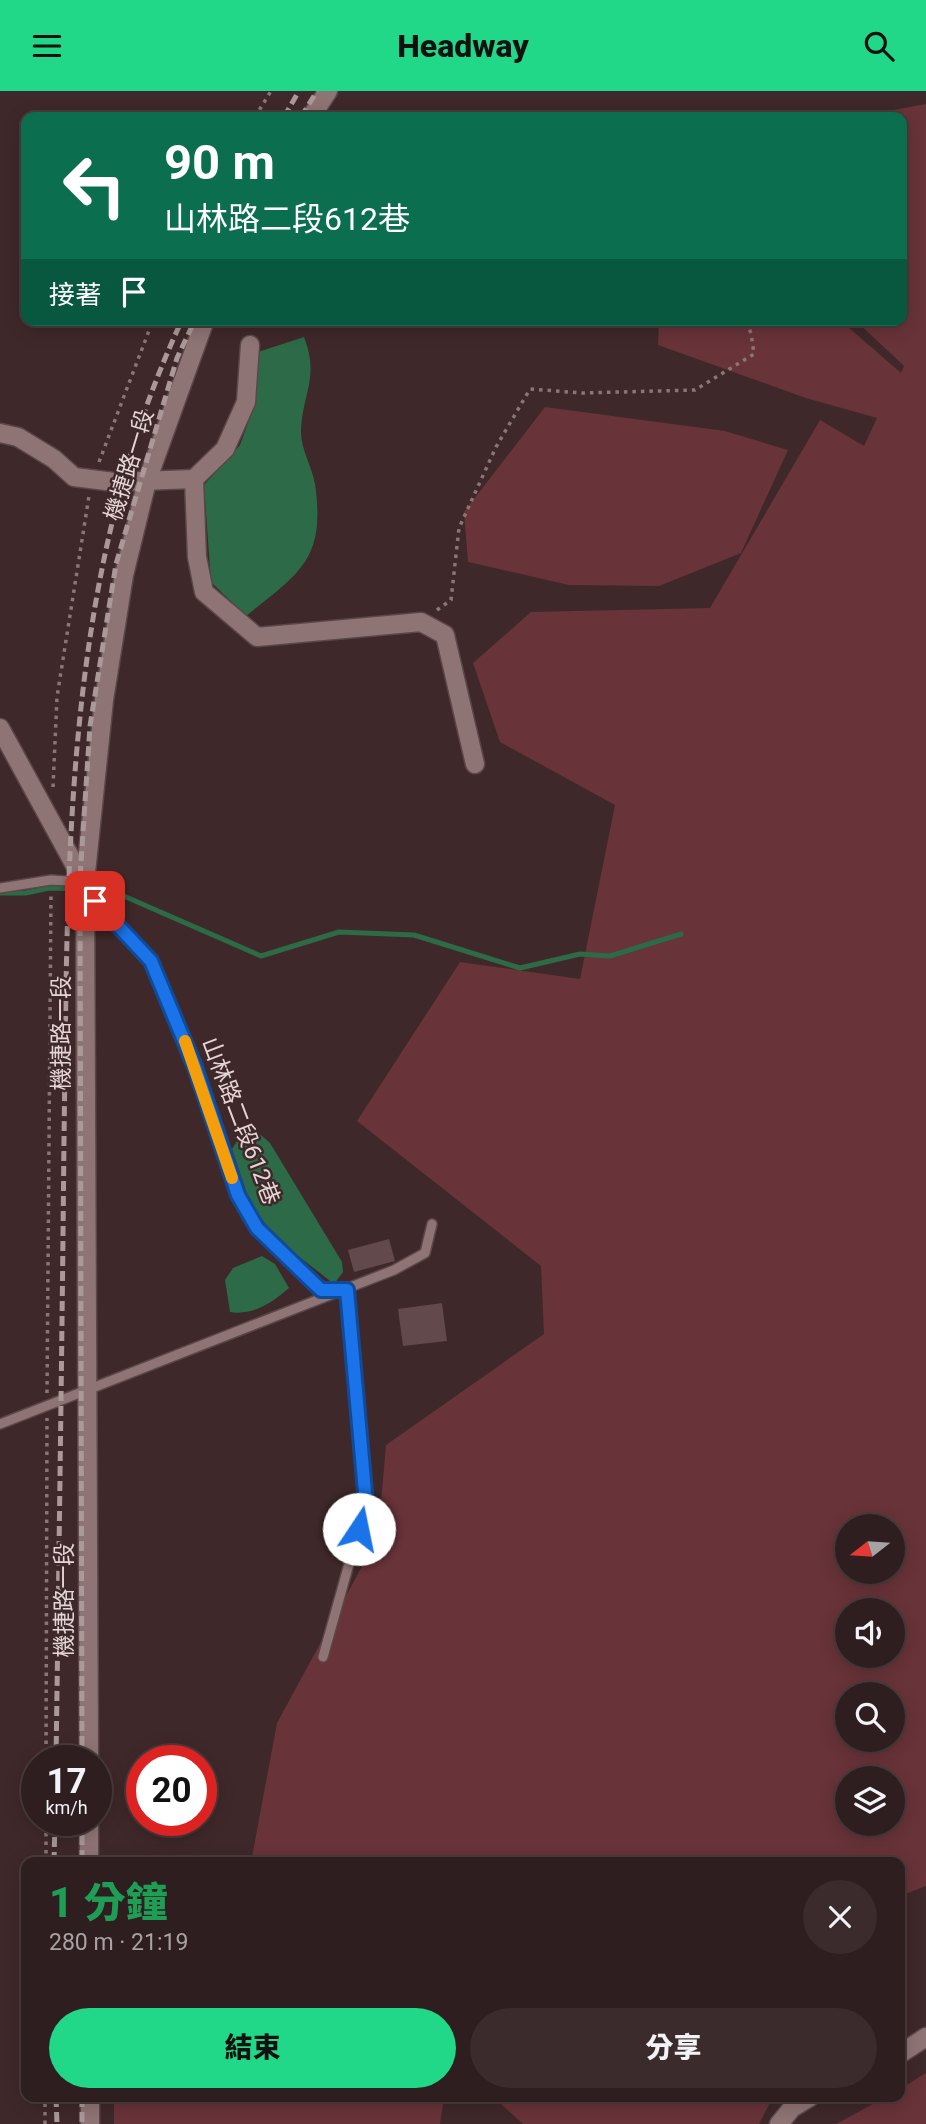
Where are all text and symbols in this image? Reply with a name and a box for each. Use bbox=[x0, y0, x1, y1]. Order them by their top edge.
icon: menu bbox=[28, 27, 66, 65]
text: Headway bbox=[397, 27, 529, 65]
icon: search bbox=[860, 27, 898, 65]
text: 90 m bbox=[164, 134, 275, 191]
icon: left bbox=[49, 140, 140, 231]
text: 山林路二段612巷 bbox=[164, 200, 410, 238]
icon: arrive bbox=[115, 273, 153, 311]
text: 接著 bbox=[49, 280, 101, 310]
street label: 機捷路一段 bbox=[100, 406, 159, 524]
pin bbox=[65, 871, 125, 931]
icon: arrive bbox=[76, 882, 114, 920]
street label: 機捷路一段 bbox=[48, 976, 75, 1091]
street label: 山林路二段612巷 bbox=[196, 1034, 285, 1209]
position arrow bbox=[322, 1492, 396, 1566]
north arrow bbox=[835, 1514, 905, 1584]
map controls bbox=[835, 1514, 905, 1836]
street label: 機捷路一段 bbox=[51, 1543, 78, 1658]
button: sound bbox=[835, 1598, 905, 1668]
button: search bbox=[835, 1682, 905, 1752]
speed limit sign: 20 bbox=[126, 1745, 217, 1836]
text: 17 bbox=[46, 1761, 87, 1802]
button: layers bbox=[835, 1766, 905, 1836]
text: km/h bbox=[45, 1797, 88, 1818]
text: 1 分鐘 bbox=[49, 1878, 168, 1927]
button: close bbox=[803, 1880, 877, 1954]
text: 280 m · 21:19 bbox=[49, 1929, 188, 1956]
button: 結束 bbox=[49, 2008, 456, 2088]
button: 分享 bbox=[470, 2008, 877, 2088]

